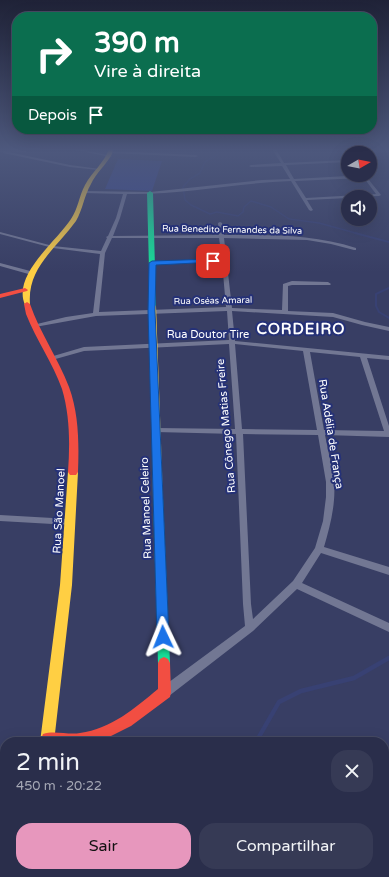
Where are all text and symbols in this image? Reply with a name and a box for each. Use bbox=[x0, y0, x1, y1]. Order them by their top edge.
text: 390 m bbox=[94, 26, 180, 60]
icon: right bbox=[28, 28, 80, 80]
text: Vire à direita bbox=[94, 60, 201, 82]
icon: arrive bbox=[85, 104, 107, 126]
text: Depois bbox=[28, 106, 77, 124]
north arrow bbox=[341, 146, 377, 182]
map controls bbox=[341, 146, 377, 226]
button: sound bbox=[341, 190, 377, 226]
street label: Rua Benedito Fernandes da Silva bbox=[162, 223, 302, 237]
pin bbox=[196, 244, 230, 278]
icon: arrive bbox=[202, 250, 224, 272]
street label: Rua Oséas Amaral bbox=[174, 295, 252, 307]
district label: CORDEIRO bbox=[257, 320, 345, 338]
street label: Rua Doutor Tire bbox=[167, 328, 249, 341]
street label: Rua Cônego Matias Freire bbox=[214, 358, 238, 494]
street label: Rua Adélia de França bbox=[316, 378, 346, 490]
street label: Rua Manoel Celeiro bbox=[138, 457, 154, 559]
street label: Rua São Manoel bbox=[50, 468, 68, 554]
position arrow bbox=[142, 616, 184, 658]
text: 2 min bbox=[16, 748, 80, 777]
button: close bbox=[331, 750, 373, 792]
text: 450 m · 20:22 bbox=[16, 778, 102, 794]
button: Sair bbox=[16, 823, 191, 869]
button: Compartilhar bbox=[199, 823, 373, 869]

